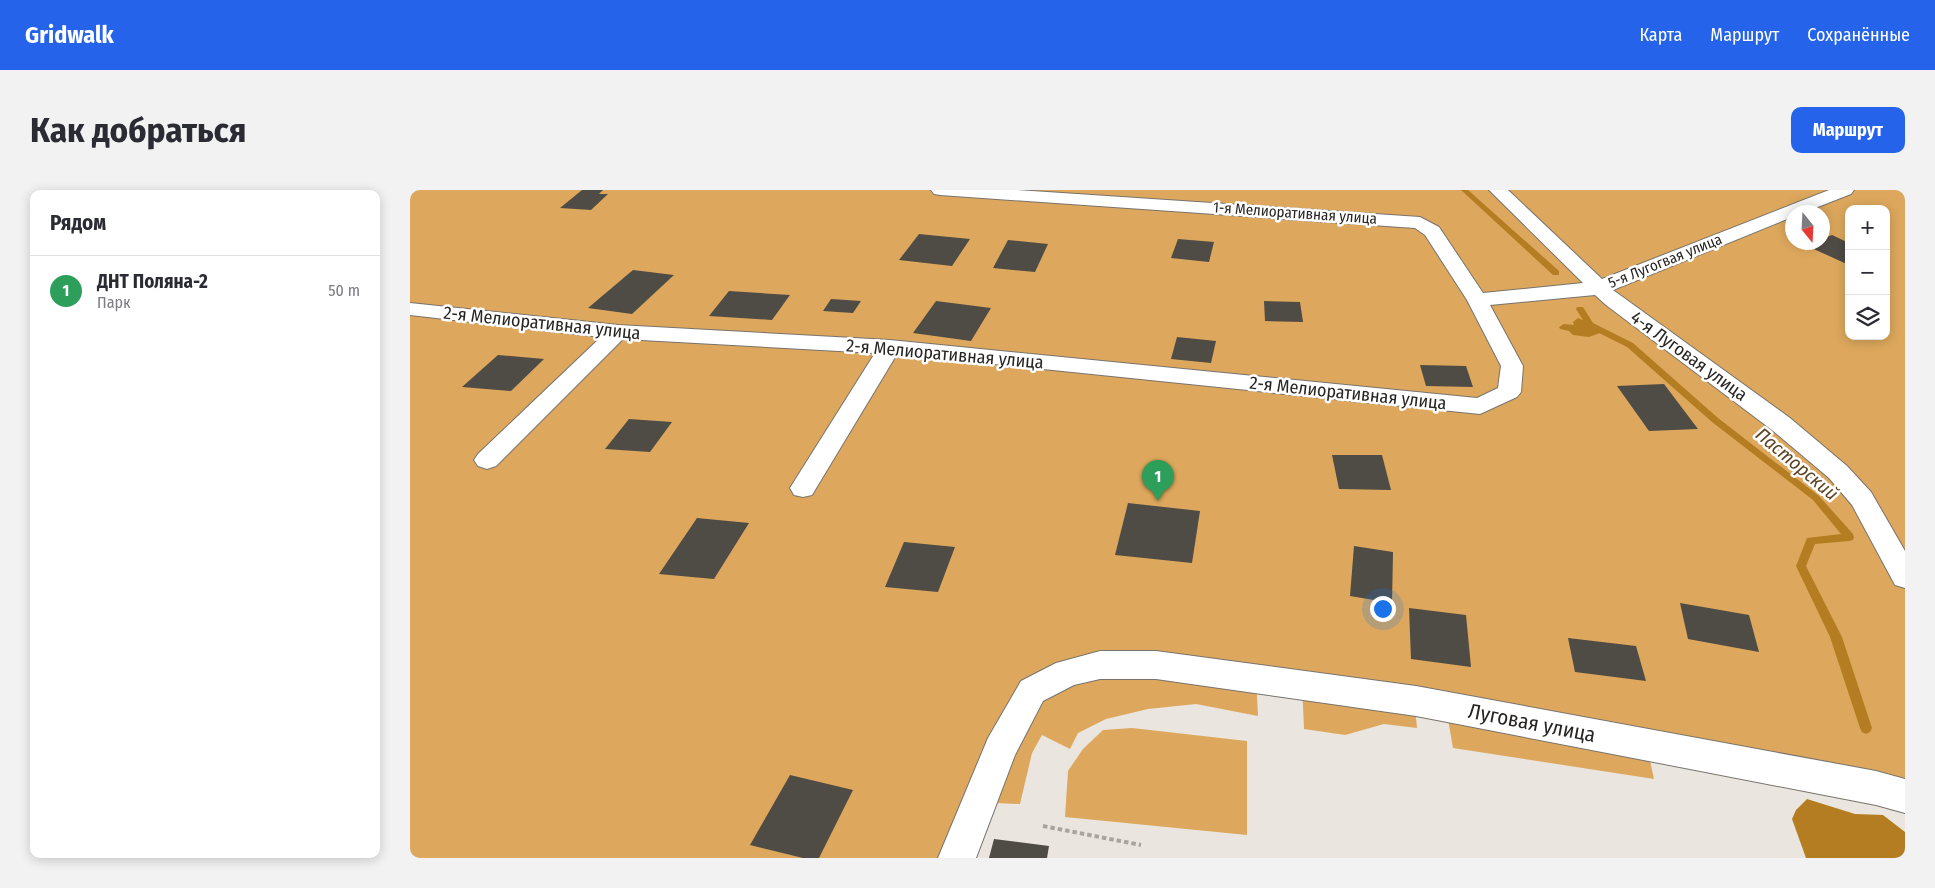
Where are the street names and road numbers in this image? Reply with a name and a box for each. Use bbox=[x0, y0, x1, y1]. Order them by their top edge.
street label: 1-я Мелиоративная улица bbox=[1212, 198, 1378, 228]
street label: 5-я Лугогвая улица bbox=[1605, 230, 1725, 292]
street label: 2-я Мелиоративная улица bbox=[442, 302, 642, 344]
street label: 4-я Луговая улица bbox=[1626, 306, 1752, 406]
street label: 2-я Мелиоративная улица bbox=[845, 334, 1045, 374]
street label: 2-я Мелиоративная улица bbox=[1248, 372, 1448, 414]
street label: Луговая улица bbox=[1466, 698, 1598, 748]

